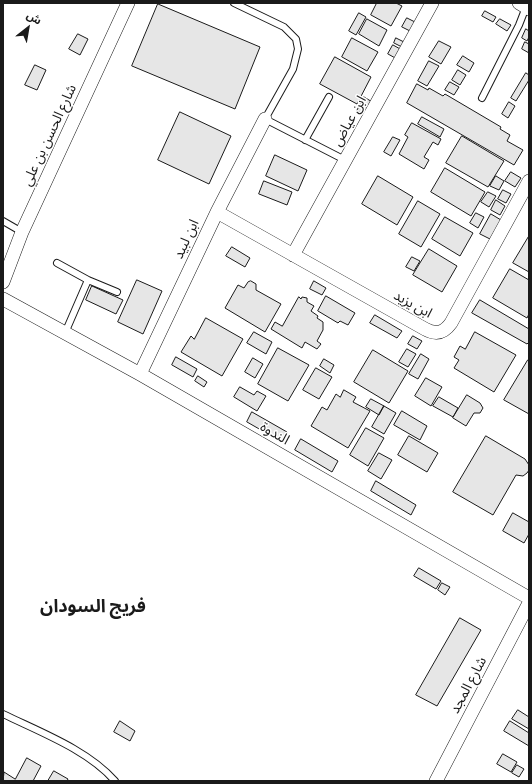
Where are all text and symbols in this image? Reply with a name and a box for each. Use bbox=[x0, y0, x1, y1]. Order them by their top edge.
north arrow bbox=[8, 8, 48, 48]
text: ش bbox=[25, 8, 44, 27]
street label: شارع الحسن بن علي bbox=[18, 82, 80, 188]
street label: ابن عياض bbox=[328, 93, 370, 149]
street label: ابن لبيد bbox=[170, 217, 202, 261]
street label: ابن يزيد bbox=[391, 287, 435, 321]
street label: الندوة bbox=[257, 418, 293, 448]
district label: فريج السودان bbox=[40, 595, 146, 617]
street label: شارع المجد bbox=[446, 654, 490, 716]

